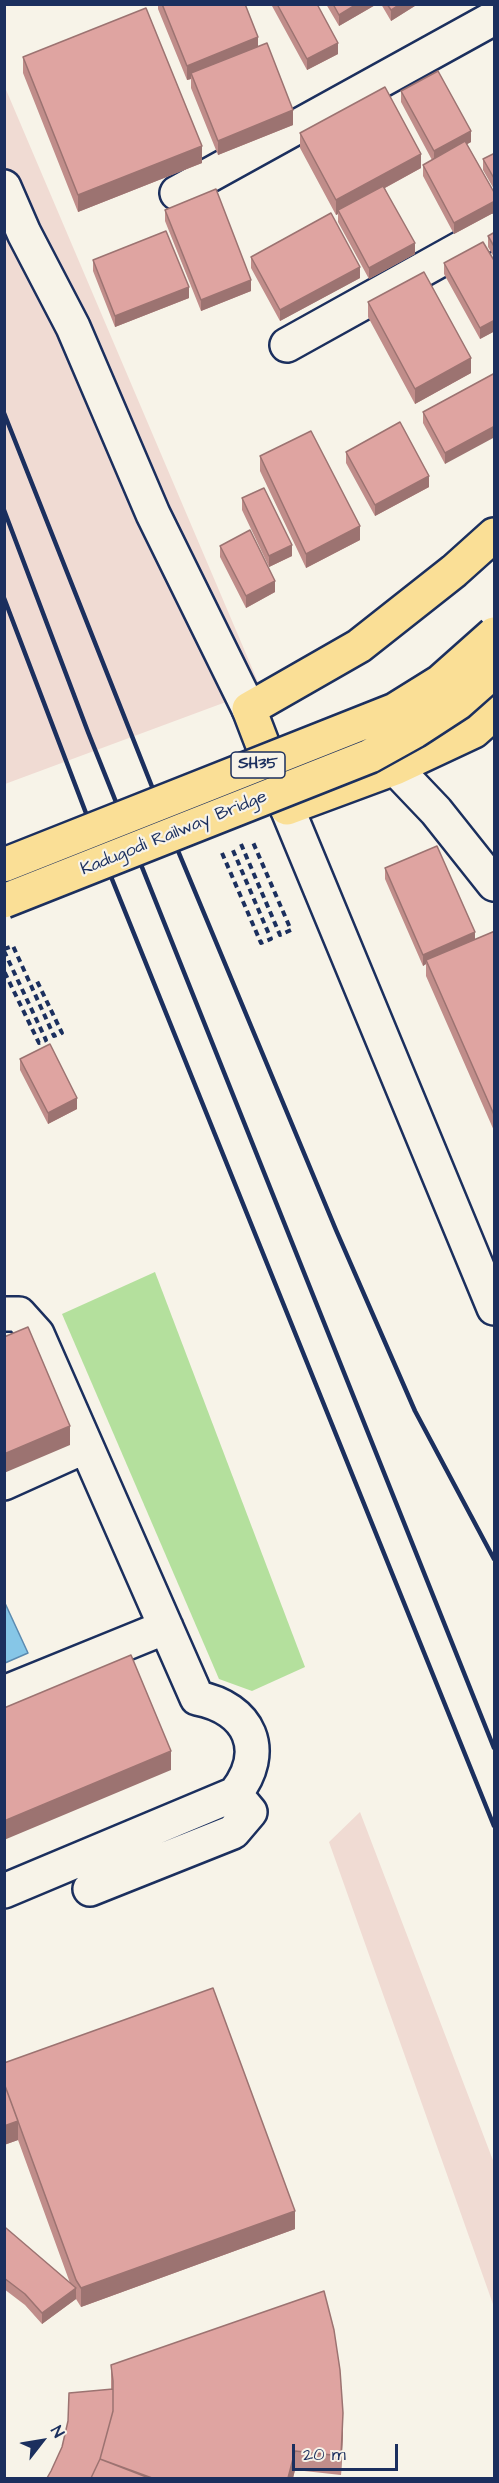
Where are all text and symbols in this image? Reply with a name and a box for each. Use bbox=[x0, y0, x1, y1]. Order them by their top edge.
road number: SH35 bbox=[231, 752, 285, 778]
street label: Kadugodi Railway Bridge bbox=[78, 787, 270, 881]
north arrow bbox=[12, 2411, 72, 2471]
text: N bbox=[45, 2422, 69, 2442]
scale bar bbox=[295, 2432, 402, 2470]
text: 20 m bbox=[303, 2442, 346, 2467]

